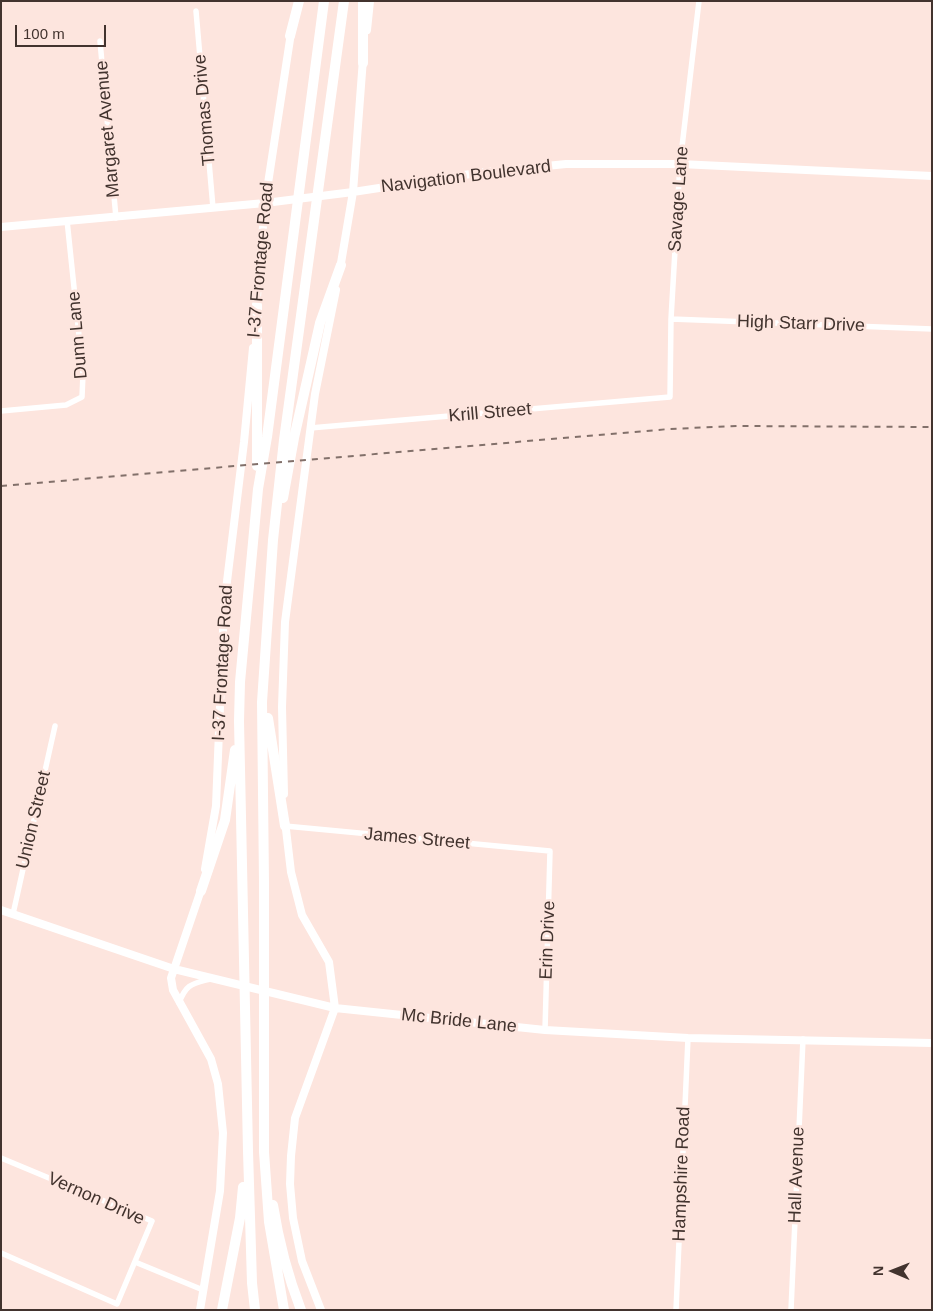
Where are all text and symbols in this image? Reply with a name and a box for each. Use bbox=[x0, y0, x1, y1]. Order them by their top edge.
scale bar bbox=[18, 15, 109, 47]
text: 100 m bbox=[23, 25, 65, 42]
street label: Thomas Drive bbox=[189, 53, 221, 167]
street label: Margaret Avenue bbox=[91, 59, 125, 199]
street label: Savage Lane bbox=[665, 145, 693, 253]
street label: Navigation Boulevard bbox=[380, 156, 552, 198]
street label: I-37 Frontage Road bbox=[243, 181, 279, 339]
street label: Dunn Lane bbox=[63, 290, 93, 380]
street label: High Starr Drive bbox=[737, 311, 865, 337]
street label: Krill Street bbox=[448, 399, 532, 427]
street label: I-37 Frontage Road bbox=[208, 584, 238, 742]
street label: Union Street bbox=[12, 769, 56, 871]
street label: James Street bbox=[363, 824, 471, 854]
street label: Erin Drive bbox=[536, 900, 560, 980]
street label: Mc Bride Lane bbox=[400, 1004, 518, 1038]
street label: Hampshire Road bbox=[669, 1106, 695, 1242]
street label: Hall Avenue bbox=[785, 1126, 809, 1224]
street label: Vernon Drive bbox=[44, 1168, 148, 1230]
north arrow bbox=[868, 1246, 918, 1296]
text: N bbox=[870, 1266, 886, 1276]

